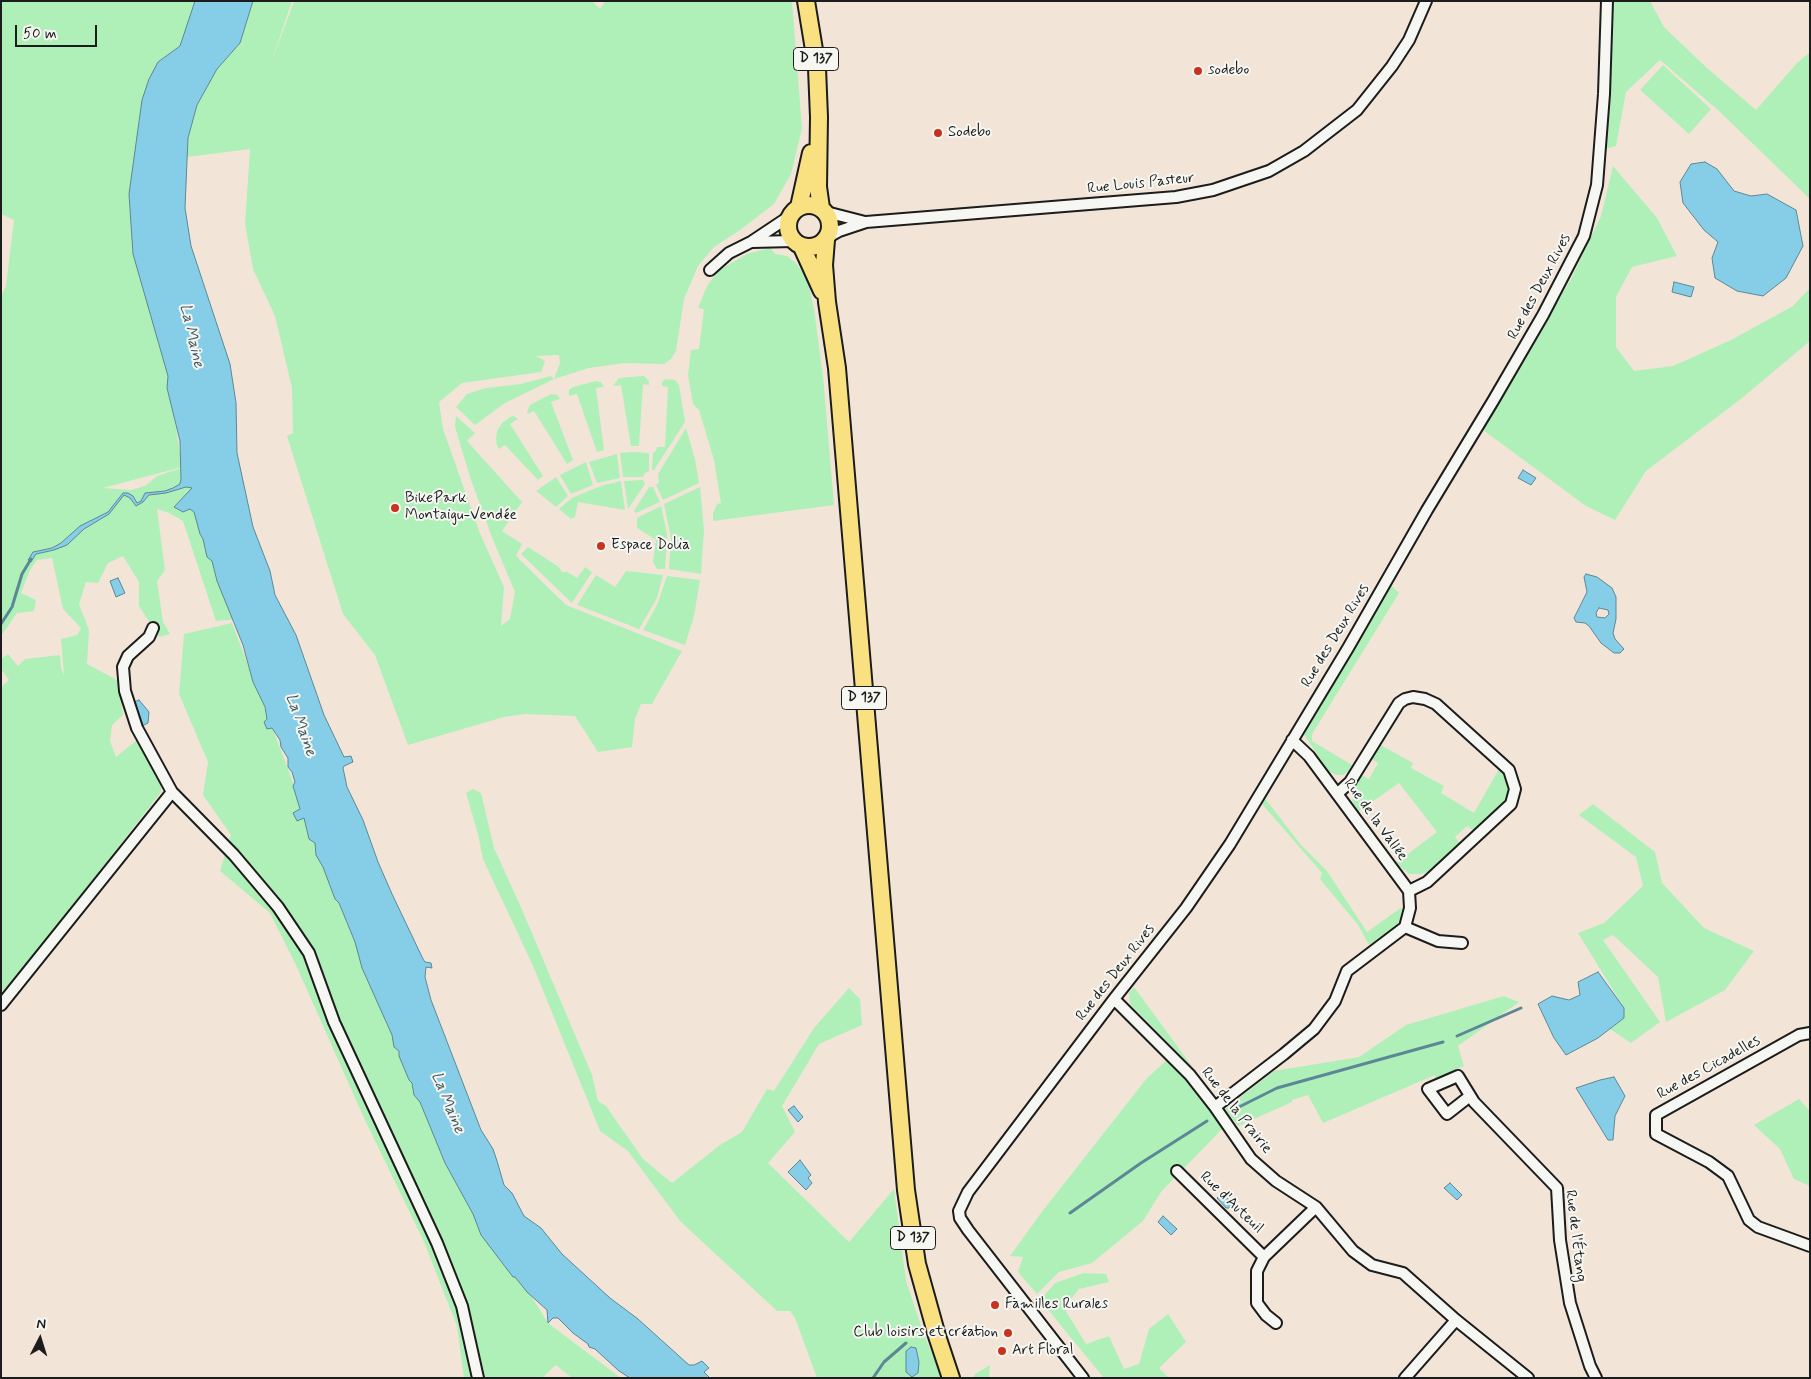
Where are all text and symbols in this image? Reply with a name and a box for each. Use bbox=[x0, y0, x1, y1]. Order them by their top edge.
scale bar bbox=[18, 15, 100, 47]
text: 50 m bbox=[23, 24, 57, 44]
road number: D 137 bbox=[794, 48, 838, 70]
place label: sodebo bbox=[1208, 62, 1249, 80]
marker: sodebo bbox=[1192, 65, 1204, 77]
place label: Sodebo bbox=[948, 124, 991, 142]
marker: Sodebo bbox=[932, 127, 944, 139]
street label: Rue Louis Pasteur bbox=[1087, 169, 1195, 199]
street label: Rue des Deux Rives bbox=[1505, 231, 1575, 343]
water label: La Maine bbox=[174, 302, 208, 370]
place label: BikePark Montaigu-Vendée bbox=[405, 490, 517, 525]
marker: BikePark Montaigu-Vendée bbox=[389, 502, 401, 514]
place label: Espace Dolia bbox=[611, 537, 690, 555]
marker: Espace Dolia bbox=[595, 540, 607, 552]
street label: Rue des Deux Rives bbox=[1298, 581, 1374, 691]
road number: D 137 bbox=[842, 686, 886, 710]
water label: La Maine bbox=[280, 691, 320, 759]
street label: Rue de la Vallée bbox=[1339, 775, 1411, 865]
street label: Rue des Deux Rives bbox=[1073, 921, 1159, 1025]
street label: Rue des Cicadelles bbox=[1654, 1032, 1764, 1104]
street label: Rue de la Prairie bbox=[1197, 1064, 1275, 1158]
water label: La Maine bbox=[426, 1069, 468, 1137]
street label: Rue d'Auteuil bbox=[1195, 1168, 1267, 1238]
street label: Rue de l'Étang bbox=[1560, 1189, 1590, 1283]
road number: D 137 bbox=[890, 1226, 936, 1250]
place label: Familles Rurales bbox=[1005, 1296, 1108, 1314]
marker: Familles Rurales bbox=[989, 1299, 1001, 1311]
north arrow bbox=[15, 1314, 65, 1364]
text: N bbox=[36, 1315, 47, 1333]
place label: Club loisirs et création bbox=[853, 1324, 998, 1342]
marker: Club loisirs et création bbox=[1002, 1327, 1014, 1339]
place label: Art Floral bbox=[1012, 1342, 1073, 1360]
marker: Art Floral bbox=[996, 1345, 1008, 1357]

